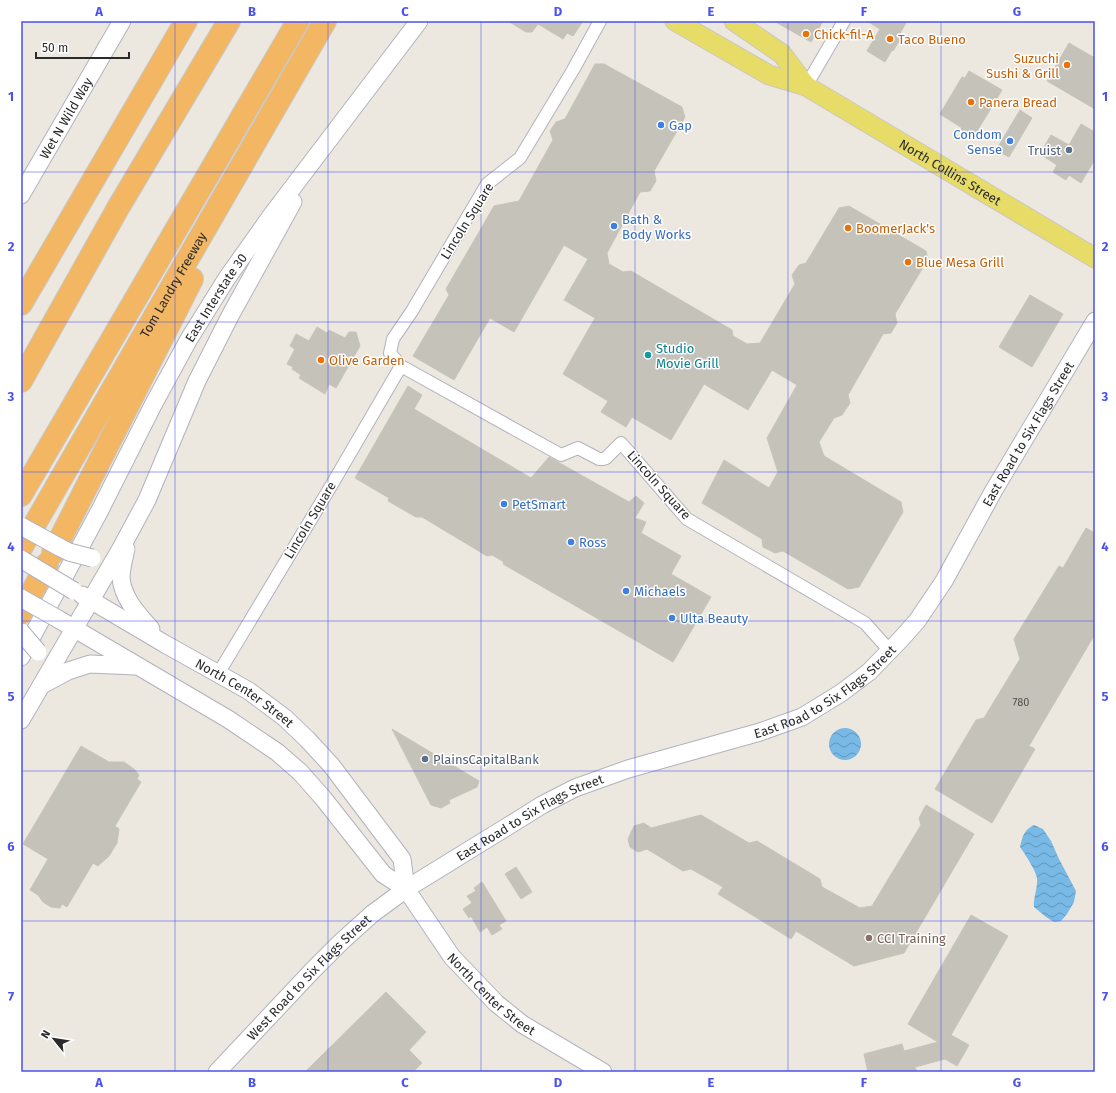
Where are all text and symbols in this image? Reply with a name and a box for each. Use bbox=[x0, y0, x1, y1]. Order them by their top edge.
text: A bbox=[94, 4, 103, 19]
text: B bbox=[248, 4, 256, 19]
text: C bbox=[401, 4, 409, 19]
text: D bbox=[554, 4, 563, 19]
text: E bbox=[708, 4, 715, 19]
text: F bbox=[861, 4, 868, 19]
text: G bbox=[1013, 4, 1021, 19]
place label: Chick-fil-A bbox=[814, 27, 874, 42]
marker: Chick-fil-A bbox=[801, 29, 811, 39]
place label: Taco Bueno bbox=[898, 32, 966, 47]
scale bar bbox=[36, 34, 129, 60]
marker: Taco Bueno bbox=[885, 34, 895, 44]
text: 50 m bbox=[42, 41, 68, 55]
place label: Suzuchi Sushi & Grill bbox=[986, 51, 1059, 81]
marker: Suzuchi Sushi & Grill bbox=[1062, 60, 1072, 70]
street label: Wet N Wild Way bbox=[36, 74, 95, 161]
text: 1 bbox=[8, 89, 14, 104]
text: 1 bbox=[1102, 89, 1108, 104]
place label: Panera Bread bbox=[979, 95, 1057, 110]
marker: Panera Bread bbox=[966, 97, 976, 107]
place label: Gap bbox=[669, 118, 692, 133]
marker: Gap bbox=[656, 120, 666, 130]
place label: Condom Sense bbox=[953, 127, 1002, 157]
street label: North Collins Street bbox=[897, 136, 1004, 208]
marker: Condom Sense bbox=[1005, 136, 1015, 146]
place label: Truist bbox=[1028, 143, 1061, 158]
marker: Truist bbox=[1064, 145, 1074, 155]
street label: Lincoln Square bbox=[437, 180, 497, 262]
place label: Bath & Body Works bbox=[622, 212, 691, 242]
marker: Bath & Body Works bbox=[609, 221, 619, 231]
place label: BoomerJack's bbox=[856, 221, 935, 236]
marker: BoomerJack's bbox=[843, 223, 853, 233]
street label: Tom Landry Freeway bbox=[137, 229, 209, 340]
text: 2 bbox=[8, 239, 15, 254]
text: 2 bbox=[1102, 239, 1109, 254]
street label: East Interstate 30 bbox=[182, 250, 250, 345]
place label: Blue Mesa Grill bbox=[916, 255, 1004, 270]
marker: Blue Mesa Grill bbox=[903, 257, 913, 267]
place label: Studio Movie Grill bbox=[656, 341, 719, 371]
marker: Studio Movie Grill bbox=[643, 350, 653, 360]
place label: Olive Garden bbox=[329, 353, 405, 368]
marker: Olive Garden bbox=[316, 355, 326, 365]
street label: East Road to Six Flags Street bbox=[979, 358, 1077, 509]
text: 3 bbox=[7, 389, 15, 404]
text: 3 bbox=[1101, 389, 1109, 404]
street label: Lincoln Square bbox=[624, 448, 694, 522]
street label: Lincoln Square bbox=[281, 479, 339, 561]
place label: PetSmart bbox=[512, 497, 566, 512]
marker: PetSmart bbox=[499, 499, 509, 509]
place label: Ross bbox=[579, 535, 606, 550]
marker: Ross bbox=[566, 537, 576, 547]
text: 4 bbox=[7, 539, 15, 554]
text: 4 bbox=[1101, 539, 1109, 554]
place label: Michaels bbox=[634, 584, 686, 599]
marker: Michaels bbox=[621, 586, 631, 596]
place label: Ulta Beauty bbox=[680, 611, 749, 626]
marker: Ulta Beauty bbox=[667, 613, 677, 623]
street label: East Road to Six Flags Street bbox=[752, 642, 899, 741]
street label: North Center Street bbox=[193, 655, 297, 730]
text: 5 bbox=[8, 689, 15, 704]
text: 5 bbox=[1102, 689, 1109, 704]
house number: 780 bbox=[1013, 696, 1029, 709]
place label: PlainsCapitalBank bbox=[433, 752, 539, 767]
marker: PlainsCapitalBank bbox=[420, 754, 430, 764]
street label: East Road to Six Flags Street bbox=[453, 771, 605, 864]
text: 6 bbox=[7, 839, 15, 854]
text: 6 bbox=[1101, 839, 1109, 854]
street label: West Road to Six Flags Street bbox=[244, 911, 374, 1043]
place label: CCI Training bbox=[877, 931, 946, 946]
marker: CCI Training bbox=[864, 933, 874, 943]
street label: North Center Street bbox=[444, 950, 538, 1038]
text: 7 bbox=[8, 989, 14, 1004]
text: 7 bbox=[1102, 989, 1108, 1004]
north arrow bbox=[34, 1019, 74, 1059]
text: N bbox=[38, 1028, 53, 1041]
text: A bbox=[94, 1075, 103, 1090]
text: B bbox=[248, 1075, 256, 1090]
text: C bbox=[401, 1075, 409, 1090]
text: D bbox=[554, 1075, 563, 1090]
text: E bbox=[708, 1075, 715, 1090]
text: F bbox=[861, 1075, 868, 1090]
text: G bbox=[1013, 1075, 1021, 1090]

